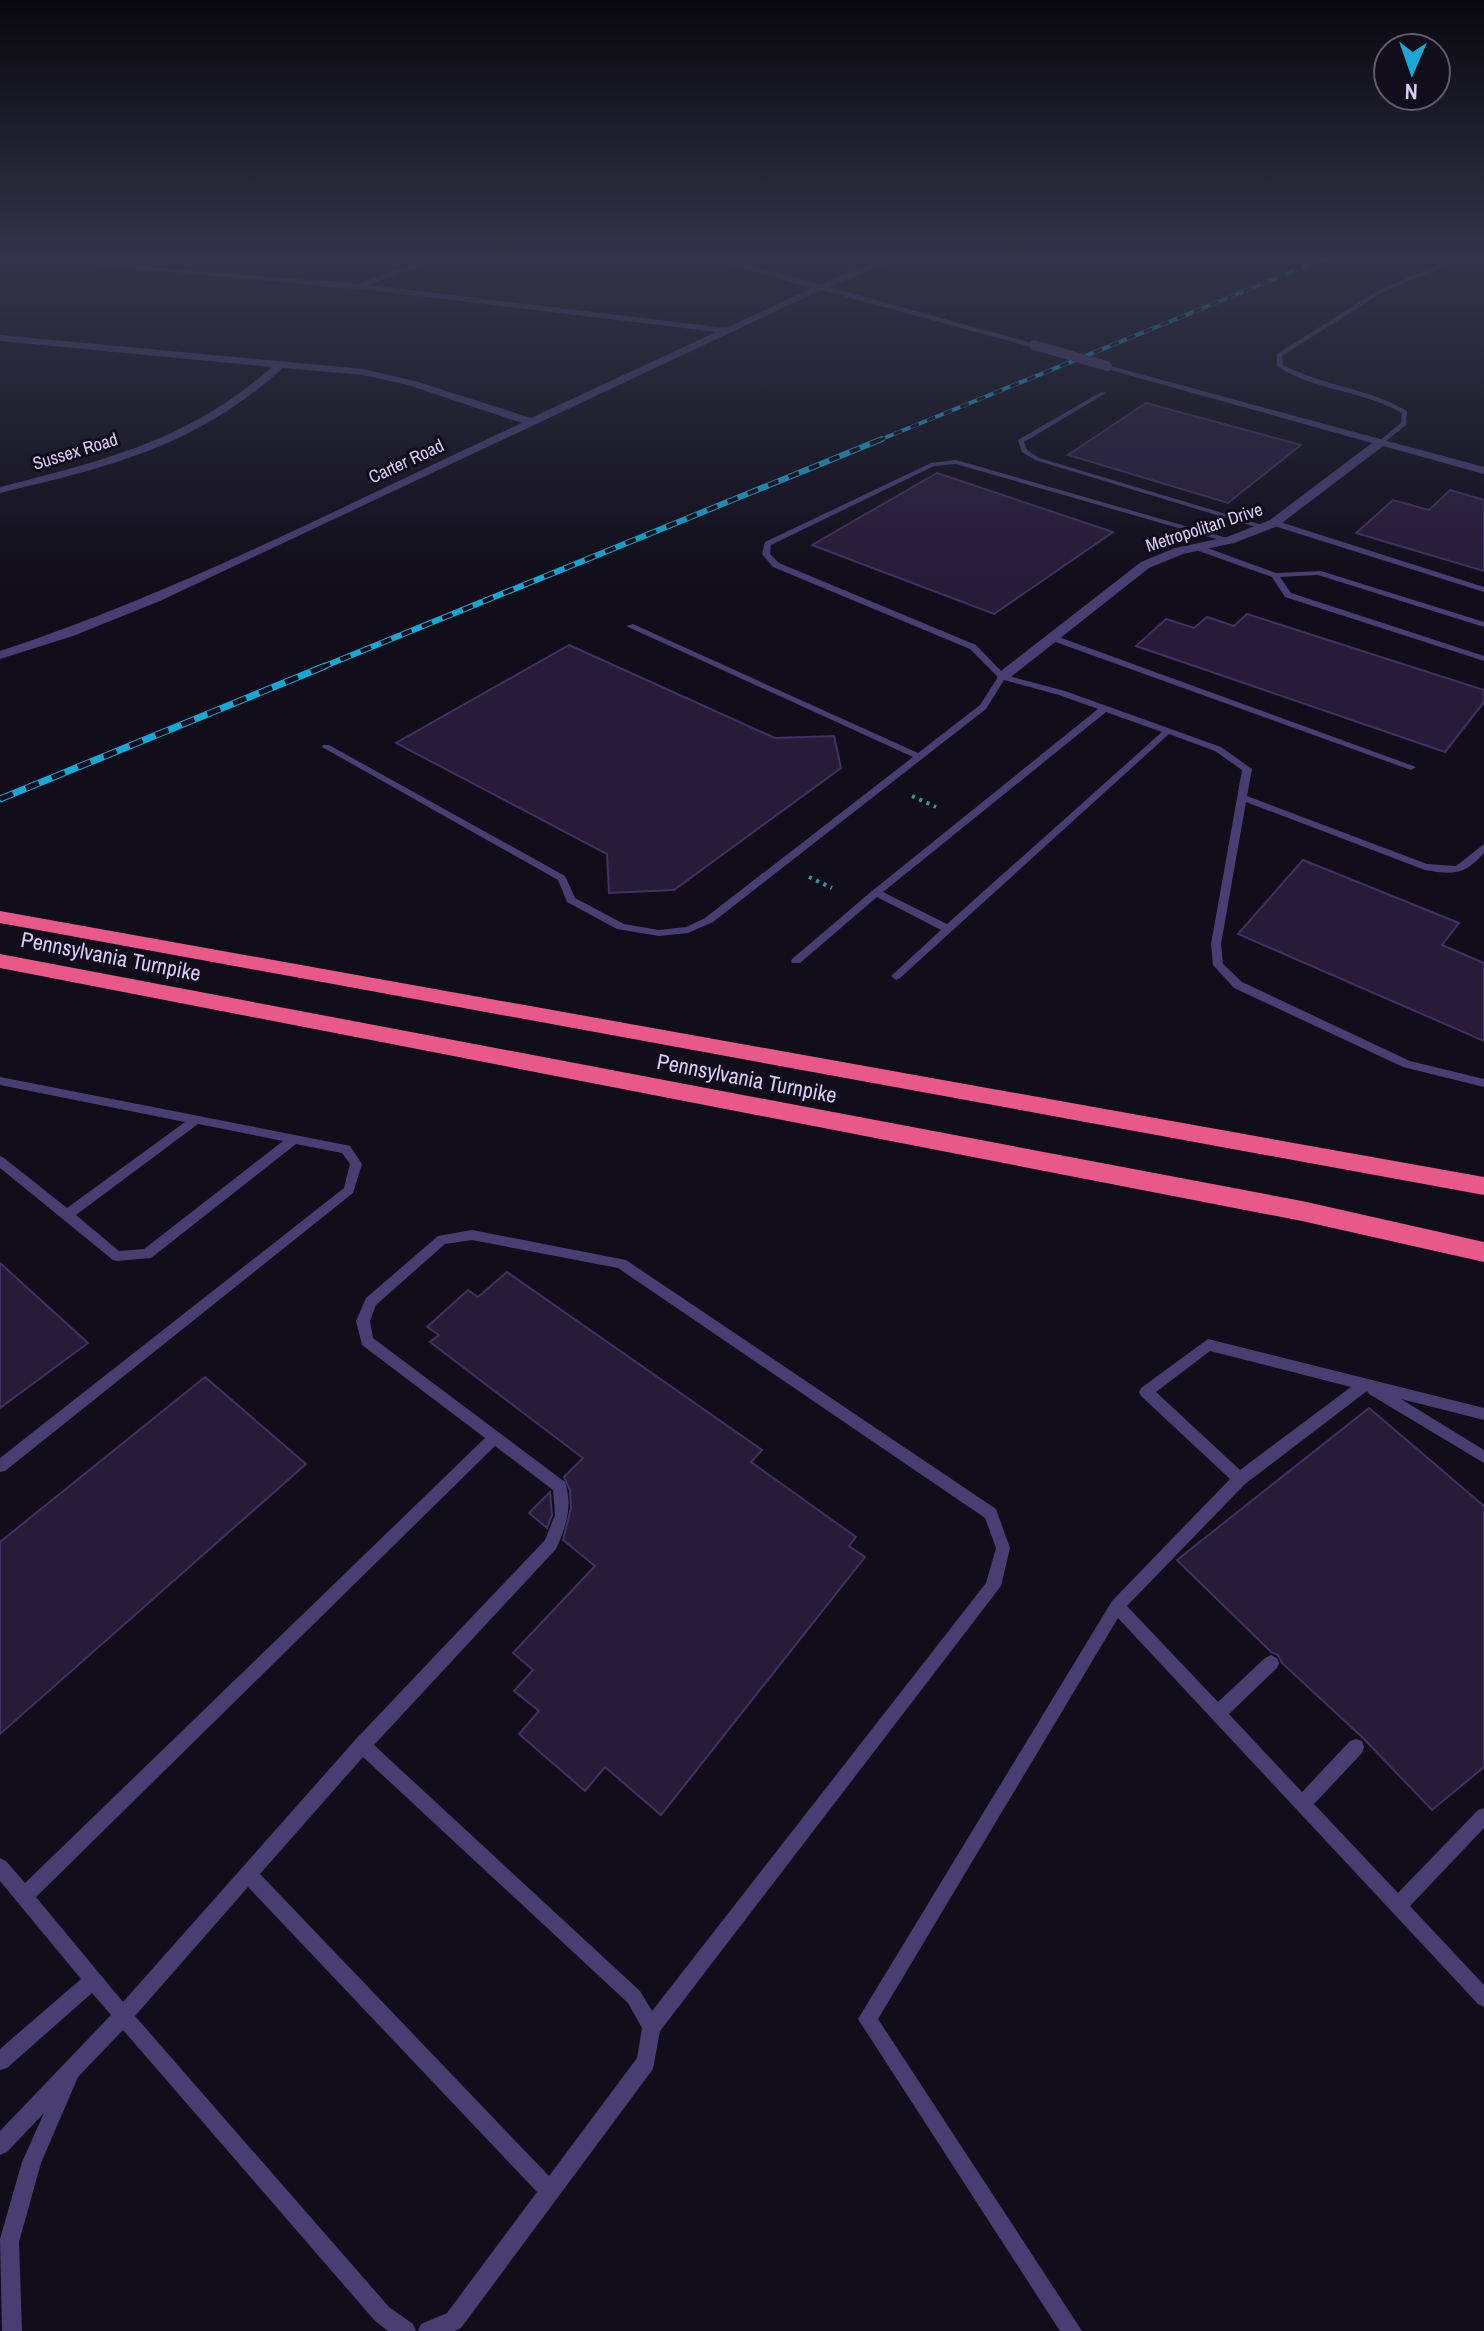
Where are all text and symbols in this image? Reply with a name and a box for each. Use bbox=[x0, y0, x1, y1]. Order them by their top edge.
north arrow bbox=[1372, 32, 1452, 112]
text: N bbox=[1404, 77, 1418, 107]
street label: Sussex Road bbox=[29, 426, 121, 476]
street label: Carter Road bbox=[364, 433, 448, 489]
street label: Metropolitan Drive bbox=[1142, 496, 1266, 558]
street label: Pennsylvania Turnpike bbox=[18, 924, 204, 988]
street label: Pennsylvania Turnpike bbox=[654, 1046, 840, 1110]

